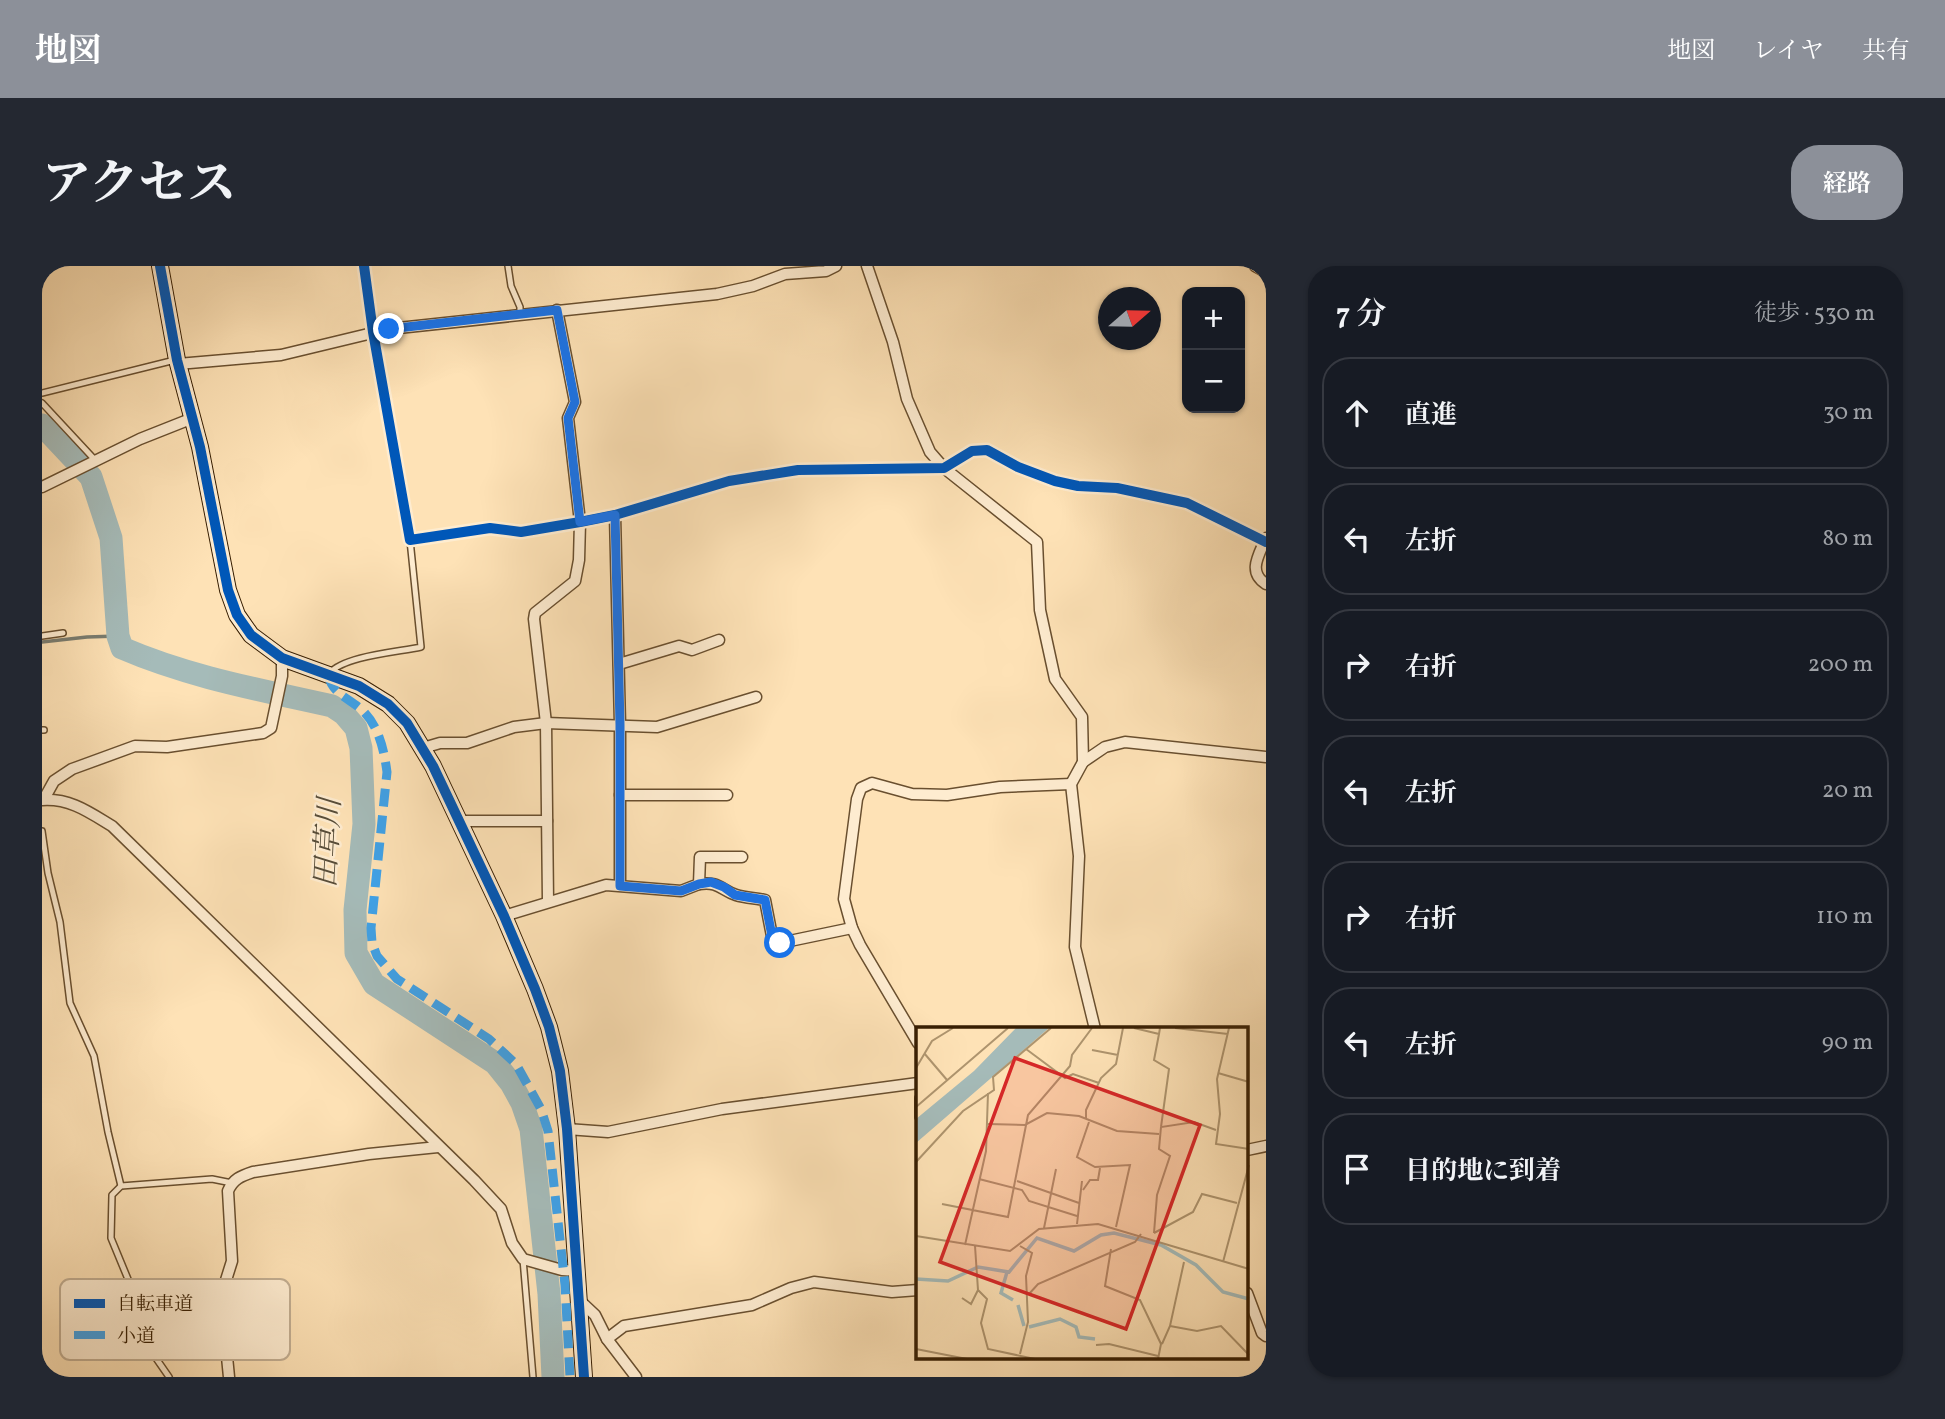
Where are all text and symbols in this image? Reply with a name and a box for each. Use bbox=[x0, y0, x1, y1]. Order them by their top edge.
text: 地図 bbox=[35, 30, 101, 76]
text: 地図 bbox=[1667, 35, 1715, 69]
text: レイヤ bbox=[1753, 35, 1824, 69]
text: 共有 bbox=[1862, 35, 1910, 69]
button: 経路 bbox=[1791, 145, 1903, 220]
text: アクセス bbox=[42, 152, 237, 221]
north arrow bbox=[1098, 287, 1161, 350]
map controls bbox=[1182, 287, 1245, 413]
button: + bbox=[1182, 287, 1245, 350]
text: 7 分 bbox=[1336, 294, 1386, 336]
text: 徒歩 · 530 m bbox=[1754, 298, 1875, 330]
route end bbox=[373, 313, 404, 344]
button: − bbox=[1182, 350, 1245, 413]
icon: ahead bbox=[1338, 394, 1376, 432]
text: 30 m bbox=[1823, 397, 1873, 429]
text: 直進 bbox=[1405, 398, 1457, 434]
icon: left bbox=[1338, 520, 1376, 558]
text: 80 m bbox=[1823, 523, 1873, 555]
text: 左折 bbox=[1405, 524, 1457, 560]
icon: right bbox=[1338, 646, 1376, 684]
text: 200 m bbox=[1808, 649, 1873, 681]
text: 右折 bbox=[1405, 650, 1457, 686]
icon: left bbox=[1338, 772, 1376, 810]
text: 20 m bbox=[1822, 775, 1873, 807]
text: 左折 bbox=[1405, 776, 1457, 812]
water label: 田草川 bbox=[306, 794, 352, 889]
icon: right bbox=[1338, 898, 1376, 936]
text: 110 m bbox=[1816, 901, 1873, 933]
text: 右折 bbox=[1405, 902, 1457, 938]
route start bbox=[764, 927, 795, 958]
icon: left bbox=[1338, 1024, 1376, 1062]
inset map bbox=[916, 1027, 1248, 1360]
text: 90 m bbox=[1822, 1027, 1873, 1059]
text: 左折 bbox=[1405, 1028, 1457, 1064]
icon: arrive bbox=[1338, 1150, 1376, 1188]
text: 目的地に到着 bbox=[1405, 1154, 1561, 1190]
legend bbox=[60, 1279, 290, 1360]
text: 自転車道 bbox=[117, 1292, 193, 1318]
text: 小道 bbox=[117, 1324, 155, 1350]

